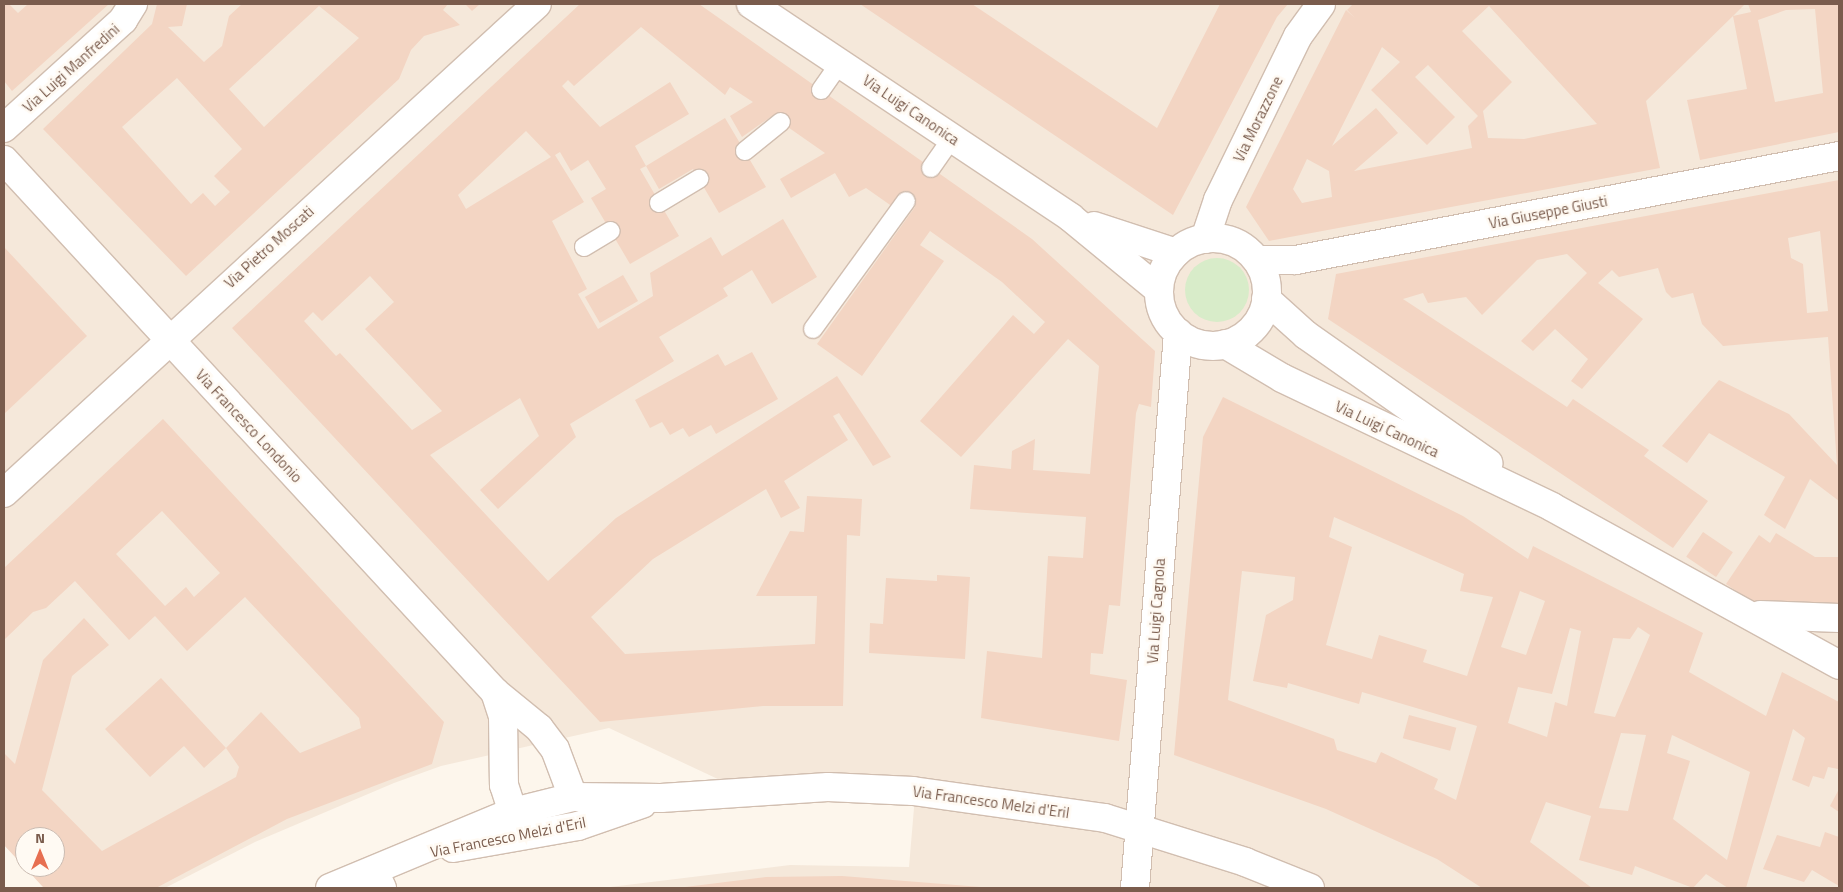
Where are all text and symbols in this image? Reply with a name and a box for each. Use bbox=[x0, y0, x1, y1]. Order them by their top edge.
street label: Via Luigi Manfredini bbox=[19, 20, 123, 116]
street label: Via Luigi Canonica bbox=[859, 71, 963, 149]
street label: Via Morazzone bbox=[1229, 73, 1287, 165]
street label: Via Giuseppe Giusti bbox=[1487, 192, 1609, 232]
street label: Via Pietro Moscati bbox=[221, 202, 317, 292]
street label: Via Francesco Londonio bbox=[192, 366, 306, 486]
street label: Via Luigi Canonica bbox=[1332, 397, 1442, 461]
street label: Via Luigi Cagnola bbox=[1143, 558, 1169, 664]
street label: Via Francesco Melzi d'Eril bbox=[911, 782, 1071, 822]
street label: Via Francesco Melzi d'Eril bbox=[429, 813, 587, 861]
north arrow bbox=[15, 827, 65, 877]
text: N bbox=[35, 827, 45, 848]

